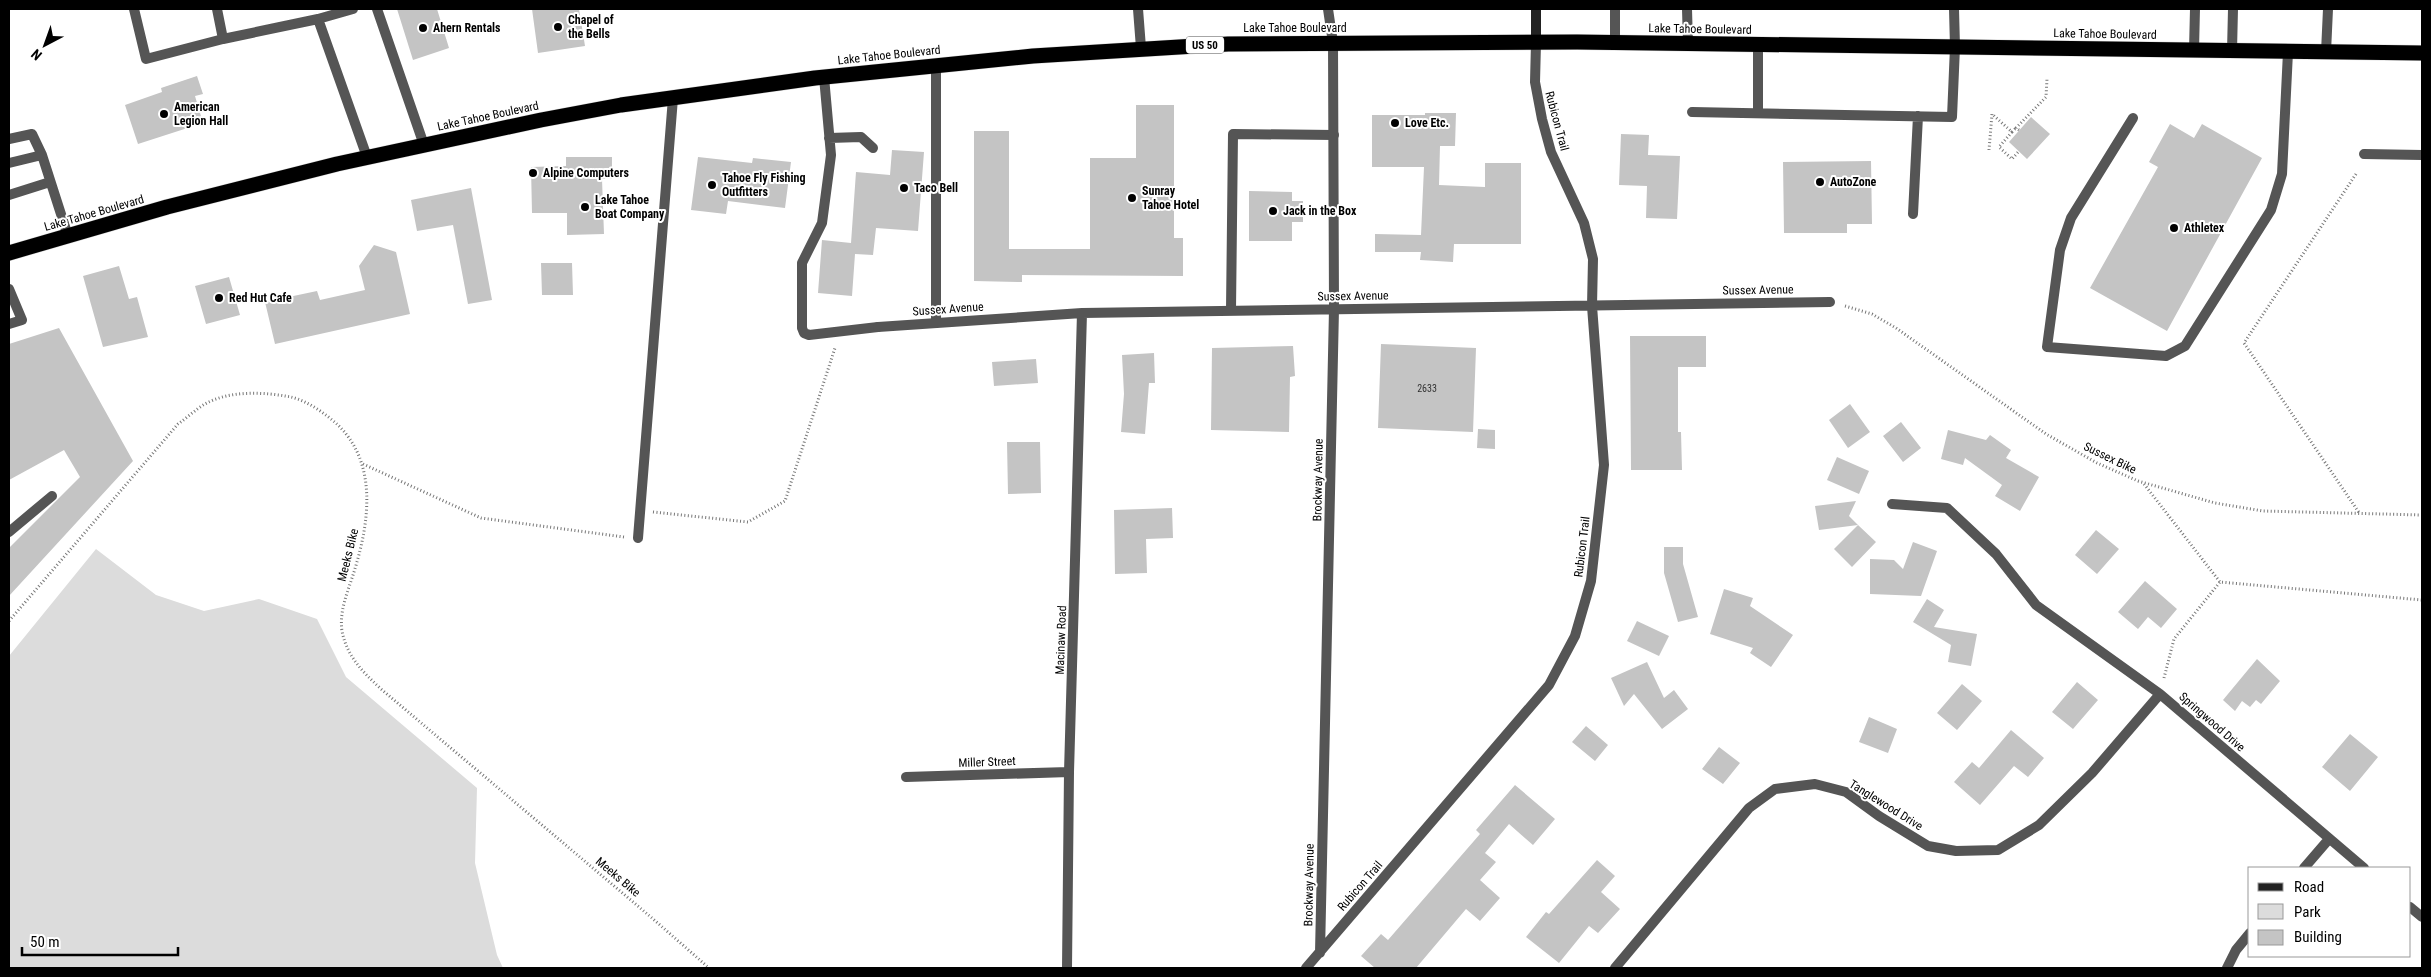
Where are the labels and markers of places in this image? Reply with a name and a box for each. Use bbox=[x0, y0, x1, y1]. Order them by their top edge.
place label: Chapel of the Bells bbox=[568, 13, 614, 41]
place label: Ahern Rentals bbox=[433, 21, 501, 35]
marker: Chapel of the Bells bbox=[552, 21, 564, 33]
marker: Ahern Rentals bbox=[417, 22, 429, 34]
place label: American Legion Hall bbox=[174, 100, 228, 128]
marker: American Legion Hall bbox=[158, 108, 170, 120]
place label: Love Etc. bbox=[1405, 116, 1449, 130]
marker: Love Etc. bbox=[1389, 117, 1401, 129]
place label: Alpine Computers bbox=[543, 166, 630, 180]
marker: Alpine Computers bbox=[527, 167, 539, 179]
place label: Tahoe Fly Fishing Outfitters bbox=[722, 171, 805, 199]
place label: AutoZone bbox=[1830, 175, 1877, 189]
marker: AutoZone bbox=[1814, 176, 1826, 188]
marker: Tahoe Fly Fishing Outfitters bbox=[706, 179, 718, 191]
place label: Taco Bell bbox=[914, 181, 958, 195]
marker: Taco Bell bbox=[898, 182, 910, 194]
place label: Sunray Tahoe Hotel bbox=[1142, 184, 1199, 212]
marker: Sunray Tahoe Hotel bbox=[1126, 192, 1138, 204]
place label: Lake Tahoe Boat Company bbox=[595, 193, 665, 221]
marker: Lake Tahoe Boat Company bbox=[579, 201, 591, 213]
place label: Jack in the Box bbox=[1283, 204, 1357, 218]
marker: Jack in the Box bbox=[1267, 205, 1279, 217]
place label: Athletex bbox=[2184, 221, 2225, 235]
marker: Athletex bbox=[2168, 222, 2180, 234]
place label: Red Hut Cafe bbox=[229, 291, 292, 305]
marker: Red Hut Cafe bbox=[213, 292, 225, 304]

